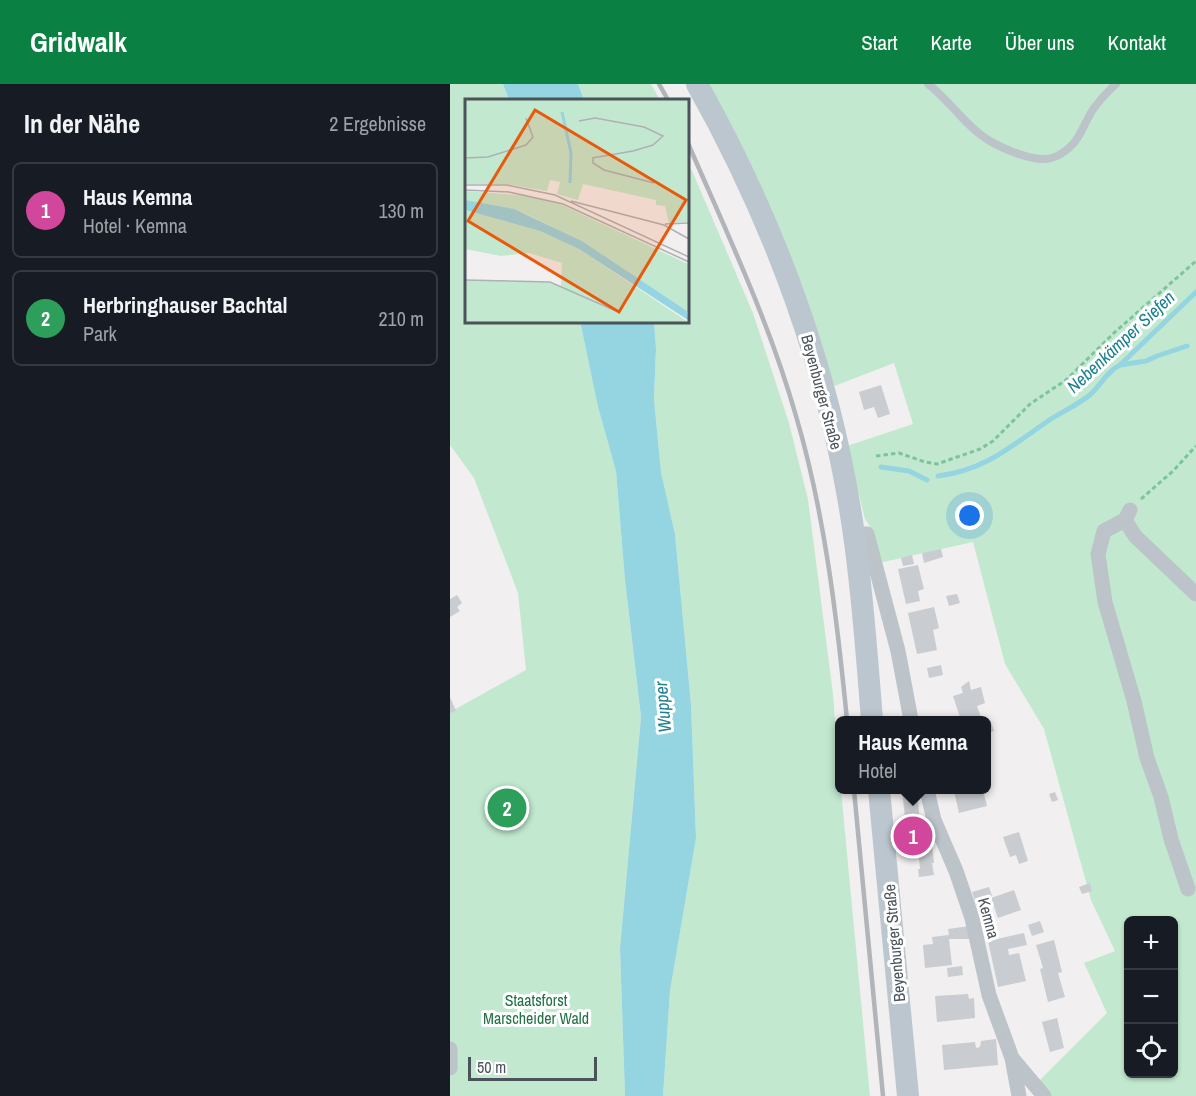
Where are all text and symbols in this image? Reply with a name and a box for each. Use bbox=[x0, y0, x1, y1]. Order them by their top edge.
text: Gridwalk bbox=[30, 23, 127, 61]
text: Start bbox=[861, 28, 898, 57]
text: Karte bbox=[931, 28, 972, 57]
text: Über uns bbox=[1005, 28, 1075, 57]
text: Kontakt bbox=[1108, 28, 1166, 57]
inset map bbox=[465, 99, 688, 322]
text: In der Nähe bbox=[24, 106, 140, 141]
text: 2 Ergebnisse bbox=[329, 110, 426, 137]
text: Haus Kemna bbox=[83, 182, 192, 212]
text: 1 bbox=[41, 197, 50, 224]
text: 130 m bbox=[378, 197, 424, 224]
text: Hotel · Kemna bbox=[83, 212, 187, 239]
water label: Nebenkämper Siefen bbox=[1061, 285, 1180, 398]
text: Herbringhauser Bachtal bbox=[83, 290, 288, 320]
text: 2 bbox=[41, 305, 50, 332]
text: 210 m bbox=[378, 305, 424, 332]
text: Park bbox=[83, 320, 117, 347]
street label: Beyenburger Straße bbox=[796, 332, 848, 452]
your location bbox=[955, 501, 984, 530]
water label: Wupper bbox=[648, 679, 677, 734]
popup bbox=[835, 716, 991, 794]
text: Haus Kemna bbox=[858, 727, 968, 757]
text: Hotel bbox=[858, 757, 897, 784]
pin: 2 bbox=[488, 786, 526, 830]
pin: 1 bbox=[894, 814, 932, 858]
street label: Beyenburger Straße bbox=[878, 883, 910, 1003]
street label: Kemna bbox=[973, 895, 1005, 942]
map controls bbox=[1124, 916, 1178, 1078]
button: + bbox=[1124, 916, 1178, 970]
button: − bbox=[1124, 970, 1178, 1024]
park label: Staatsforst Marscheider Wald bbox=[483, 989, 589, 1029]
button: locate bbox=[1124, 1024, 1178, 1078]
scale bar bbox=[468, 1054, 597, 1082]
text: 50 m bbox=[477, 1056, 506, 1078]

